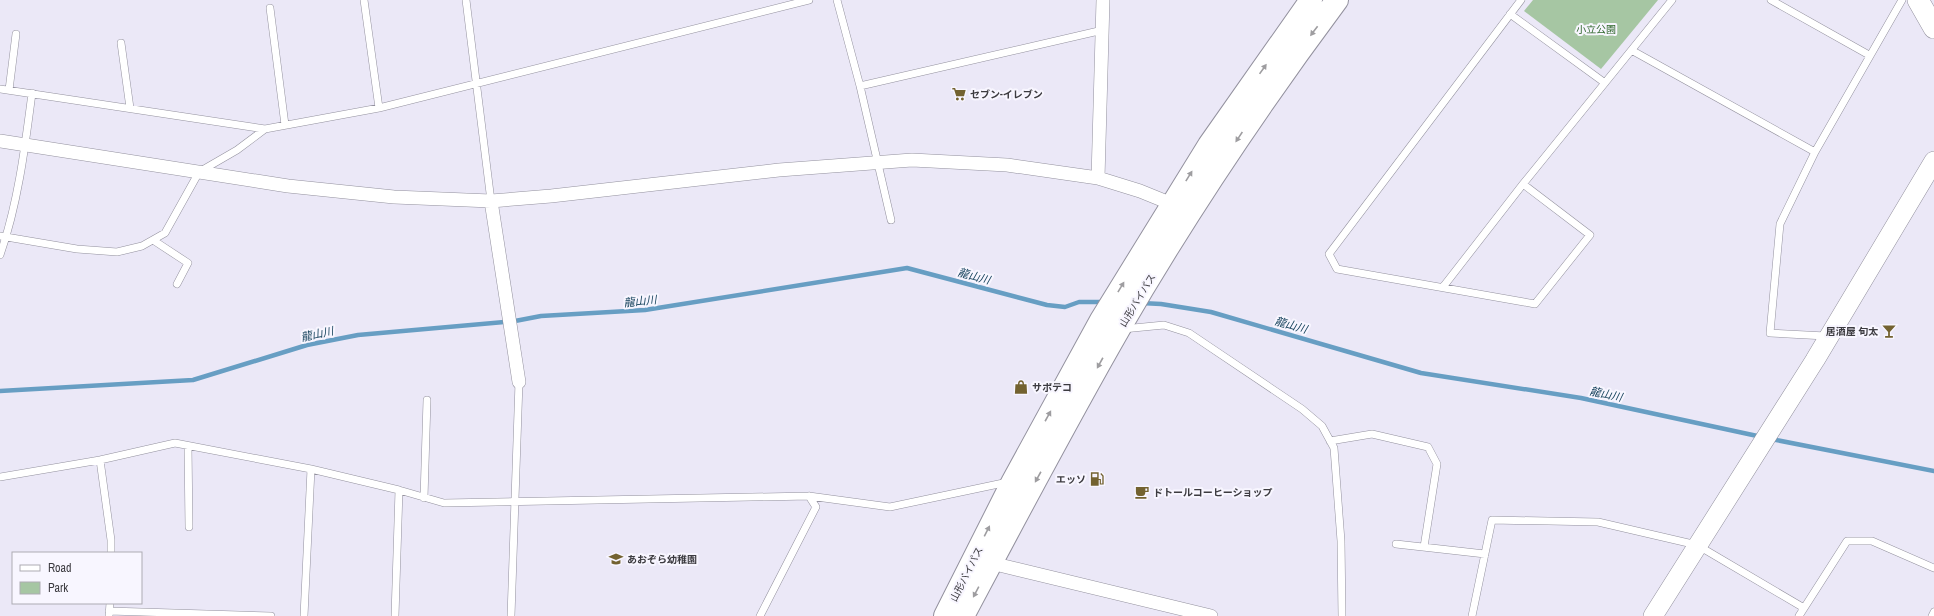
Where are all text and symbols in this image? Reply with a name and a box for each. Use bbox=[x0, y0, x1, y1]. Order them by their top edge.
park label: 小立公園 bbox=[1576, 23, 1616, 36]
one-way arrow bbox=[1309, 26, 1318, 37]
one-way arrow bbox=[1259, 64, 1267, 74]
supermarket icon: セブン-イレブン bbox=[951, 86, 967, 102]
place label: セブン-イレブン bbox=[970, 88, 1043, 101]
one-way arrow bbox=[1235, 132, 1243, 143]
one-way arrow bbox=[1186, 170, 1193, 182]
water label: 龍山川 bbox=[956, 265, 993, 287]
street label: 山形バイパス bbox=[1116, 271, 1158, 329]
one-way arrow bbox=[1118, 281, 1125, 293]
water label: 龍山川 bbox=[623, 292, 658, 310]
water label: 龍山川 bbox=[1273, 314, 1310, 337]
bar icon: 居酒屋 旬太 bbox=[1881, 323, 1897, 339]
water label: 龍山川 bbox=[299, 324, 336, 344]
place label: 居酒屋 旬太 bbox=[1826, 325, 1879, 338]
one-way arrow bbox=[1097, 357, 1103, 369]
shop icon: サポテコ bbox=[1013, 379, 1029, 395]
place label: サポテコ bbox=[1032, 381, 1072, 394]
water label: 龍山川 bbox=[1588, 384, 1625, 404]
one-way arrow bbox=[1045, 410, 1051, 422]
one-way arrow bbox=[1034, 471, 1041, 483]
fuel station icon: エッソ bbox=[1089, 471, 1105, 487]
place label: エッソ bbox=[1056, 473, 1086, 486]
cafe icon: ドトールコーヒーショップ bbox=[1134, 484, 1150, 500]
place label: ドトールコーヒーショップ bbox=[1153, 486, 1273, 499]
one-way arrow bbox=[984, 525, 991, 537]
street label: 山形バイパス bbox=[947, 545, 986, 604]
school or university icon: あおぞら幼稚園 bbox=[608, 551, 624, 567]
legend bbox=[12, 552, 142, 604]
place label: あおぞら幼稚園 bbox=[627, 553, 697, 566]
text: Road bbox=[48, 560, 72, 576]
text: Park bbox=[48, 580, 68, 596]
one-way arrow bbox=[973, 586, 979, 598]

